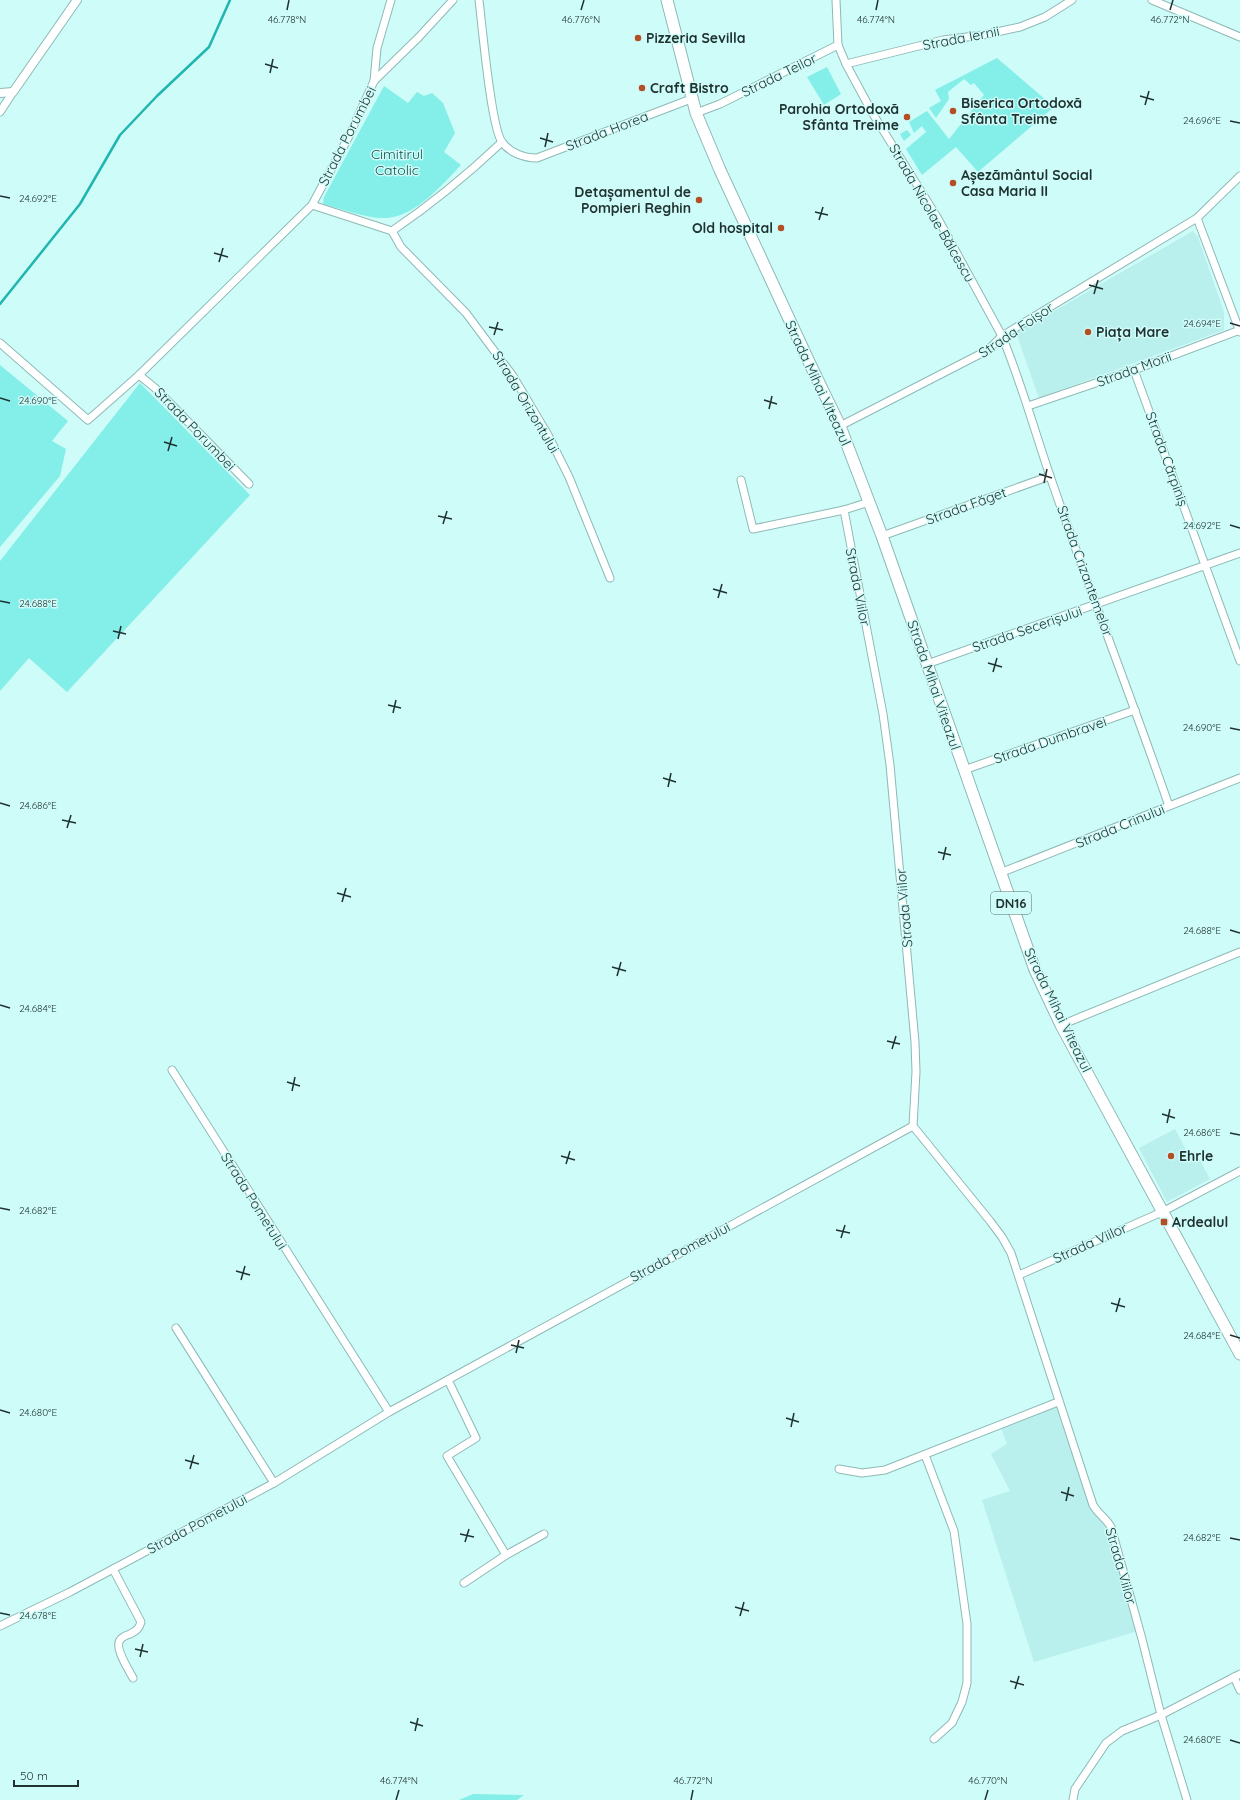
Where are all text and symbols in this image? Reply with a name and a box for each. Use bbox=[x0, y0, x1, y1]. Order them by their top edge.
text: 46.778°N bbox=[268, 13, 306, 26]
text: 46.776°N bbox=[562, 13, 600, 26]
text: 46.774°N bbox=[857, 13, 895, 26]
text: 46.772°N bbox=[1151, 13, 1189, 26]
street label: Strada Iernii bbox=[921, 22, 1001, 54]
place label: Pizzeria Sevilla bbox=[646, 29, 746, 47]
marker: Pizzeria Sevilla bbox=[633, 33, 643, 43]
street label: Strada Teilor bbox=[738, 49, 820, 101]
place label: Craft Bistro bbox=[650, 79, 729, 97]
street label: Strada Porumbei bbox=[314, 83, 380, 189]
marker: Craft Bistro bbox=[637, 83, 647, 93]
place label: Biserica Ortodoxă Sfânta Treime bbox=[961, 94, 1082, 128]
place label: Parohia Ortodoxă Sfânta Treime bbox=[779, 100, 899, 134]
marker: Biserica Ortodoxă Sfânta Treime bbox=[948, 106, 958, 116]
street label: Strada Horea bbox=[563, 107, 651, 155]
marker: Parohia Ortodoxă Sfânta Treime bbox=[902, 112, 912, 122]
text: 24.696°E bbox=[1183, 114, 1221, 127]
street label: Strada Nicolae Bălcescu bbox=[885, 140, 979, 286]
park label: Cimitirul Catolic bbox=[371, 145, 423, 179]
place label: Așezământul Social Casa Maria II bbox=[961, 166, 1092, 200]
marker: Așezământul Social Casa Maria II bbox=[948, 178, 958, 188]
place label: Detașamentul de Pompieri Reghin bbox=[574, 183, 691, 217]
text: 24.692°E bbox=[19, 192, 57, 205]
marker: Detașamentul de Pompieri Reghin bbox=[694, 195, 704, 205]
place label: Old hospital bbox=[692, 219, 773, 237]
marker: Old hospital bbox=[776, 223, 786, 233]
street label: Strada Foișor bbox=[975, 298, 1057, 362]
street label: Strada Mihai Viteazul bbox=[781, 317, 855, 449]
text: 24.694°E bbox=[1183, 317, 1221, 330]
place label: Piața Mare bbox=[1096, 323, 1169, 342]
marker: Piața Mare bbox=[1083, 327, 1093, 337]
street label: Strada Morii bbox=[1094, 347, 1174, 391]
street label: Strada Orizontului bbox=[488, 348, 564, 456]
street label: Strada Porumbei bbox=[151, 383, 239, 475]
text: 24.690°E bbox=[19, 394, 58, 407]
street label: Strada Cărpiniș bbox=[1142, 409, 1192, 509]
street label: Strada Făget bbox=[923, 483, 1009, 529]
street label: Strada Crizantemelor bbox=[1053, 503, 1117, 640]
text: 24.692°E bbox=[1183, 519, 1221, 532]
street label: Strada Viilor bbox=[842, 546, 875, 628]
text: 24.688°E bbox=[19, 597, 57, 610]
street label: Strada Secerișului bbox=[970, 602, 1084, 656]
street label: Strada Mihai Viteazul bbox=[903, 618, 965, 752]
street label: Strada Dumbravei bbox=[991, 712, 1109, 768]
text: 24.690°E bbox=[1183, 721, 1222, 734]
text: 24.686°E bbox=[19, 799, 57, 812]
street label: Strada Crinului bbox=[1073, 800, 1167, 852]
street label: Strada Viilor bbox=[892, 867, 916, 948]
road number: DN16 bbox=[991, 892, 1031, 914]
text: 24.688°E bbox=[1183, 924, 1221, 937]
street label: Strada Mihai Viteazul bbox=[1020, 945, 1096, 1075]
text: 24.684°E bbox=[19, 1002, 57, 1015]
text: 24.686°E bbox=[1183, 1126, 1221, 1139]
place label: Ehrle bbox=[1179, 1147, 1213, 1165]
street label: Strada Pometului bbox=[217, 1149, 291, 1253]
marker: Ehrle bbox=[1166, 1151, 1176, 1161]
text: 24.682°E bbox=[19, 1204, 57, 1217]
place label: Ardealul bbox=[1172, 1213, 1228, 1231]
marker: Ardealul bbox=[1159, 1217, 1169, 1227]
street label: Strada Pometului bbox=[627, 1218, 733, 1286]
street label: Strada Viilor bbox=[1050, 1218, 1130, 1267]
text: 24.684°E bbox=[1183, 1329, 1221, 1342]
text: 24.680°E bbox=[19, 1406, 57, 1419]
street label: Strada Pometului bbox=[144, 1490, 250, 1558]
street label: Strada Viilor bbox=[1101, 1525, 1141, 1607]
text: 24.682°E bbox=[1183, 1531, 1221, 1544]
text: 24.678°E bbox=[19, 1609, 57, 1622]
text: 24.680°E bbox=[1183, 1733, 1221, 1746]
scale bar bbox=[14, 1762, 78, 1788]
text: 50 m bbox=[20, 1768, 48, 1783]
text: 46.774°N bbox=[380, 1774, 418, 1787]
text: 46.772°N bbox=[674, 1774, 712, 1787]
text: 46.770°N bbox=[968, 1774, 1008, 1787]

